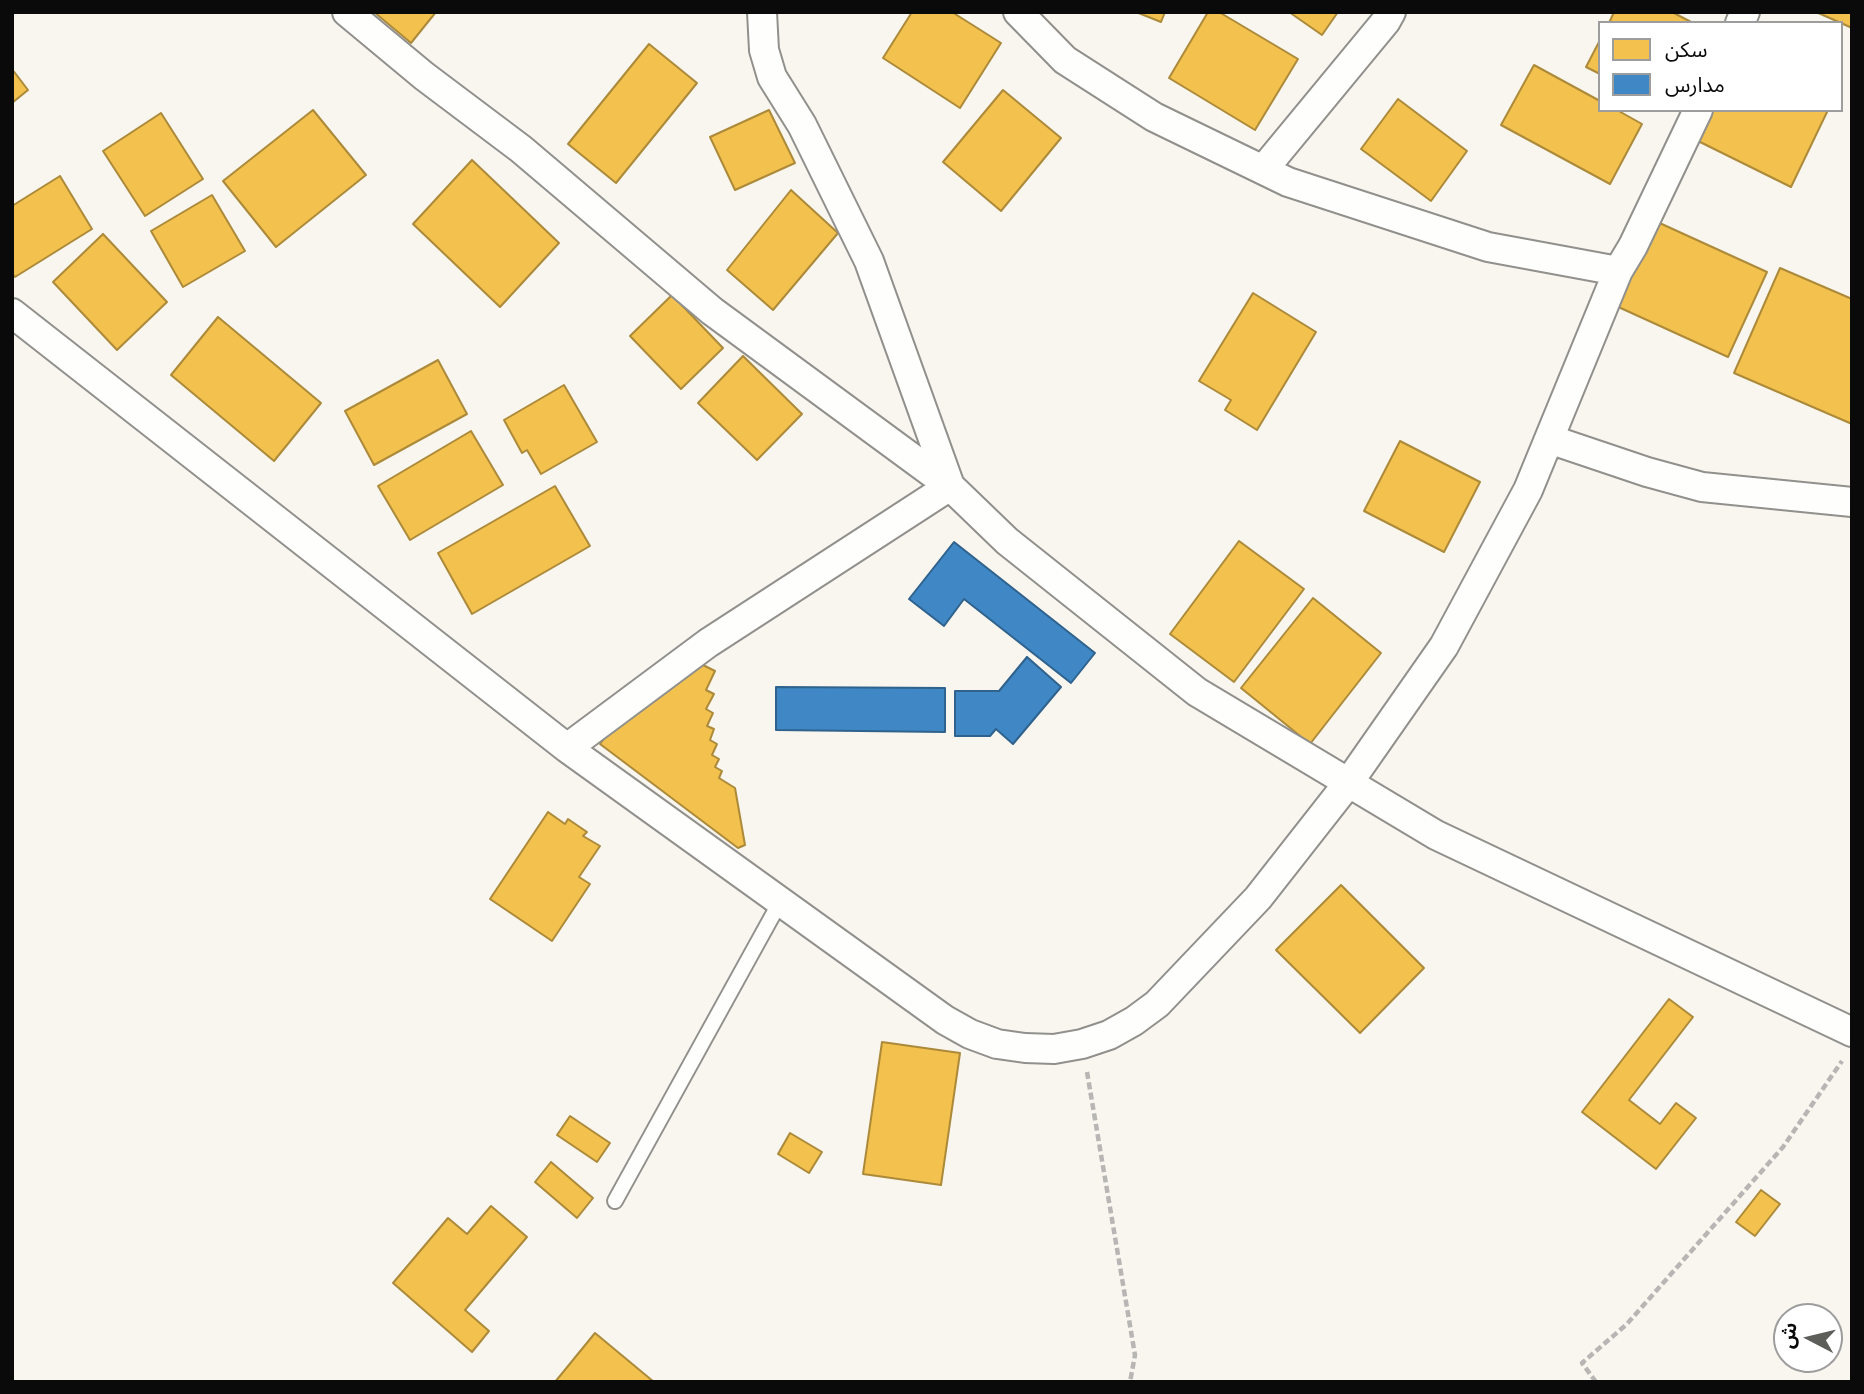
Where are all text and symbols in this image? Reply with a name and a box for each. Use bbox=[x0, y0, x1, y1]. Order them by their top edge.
legend bbox=[1598, 21, 1843, 112]
text: سكن bbox=[1665, 38, 1707, 62]
text: مدارس bbox=[1665, 73, 1725, 97]
north arrow bbox=[1773, 1303, 1843, 1373]
text: ش bbox=[1777, 1321, 1801, 1350]

